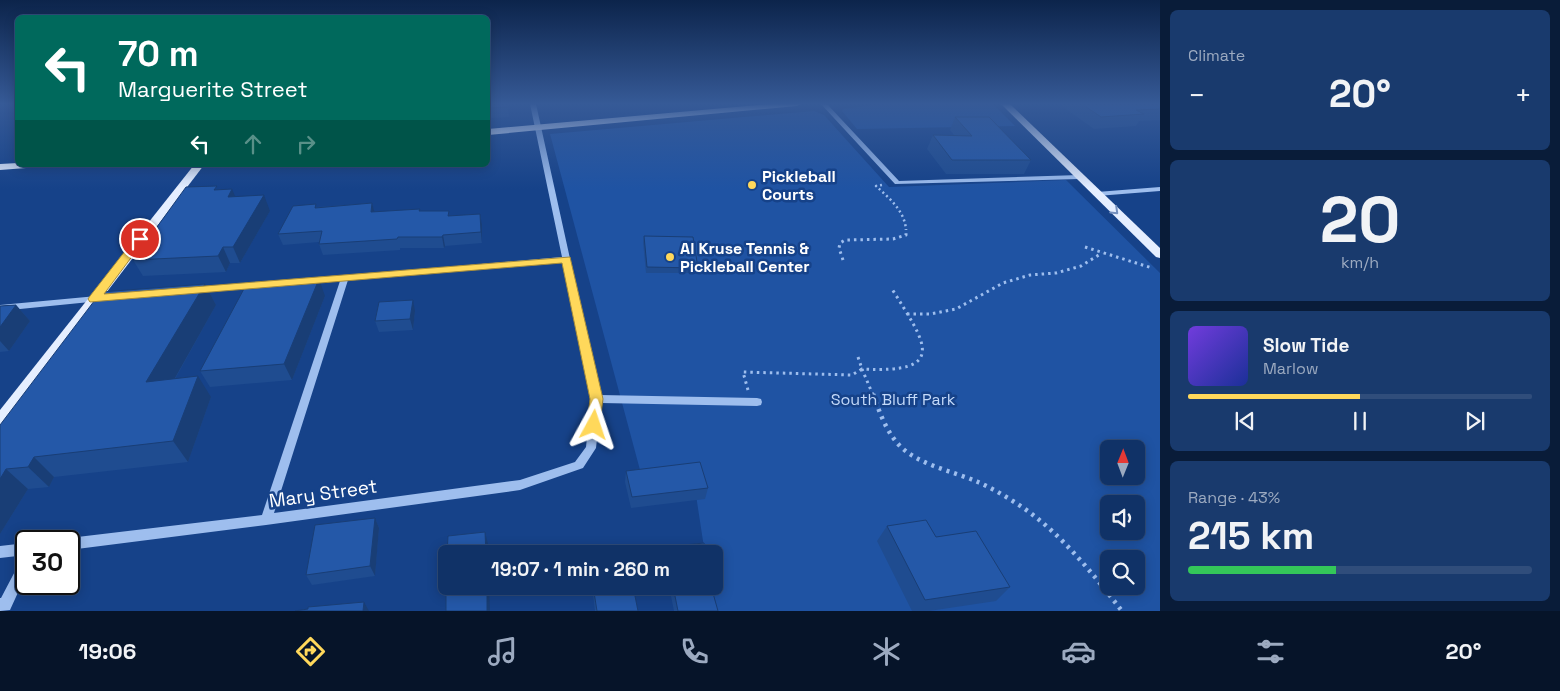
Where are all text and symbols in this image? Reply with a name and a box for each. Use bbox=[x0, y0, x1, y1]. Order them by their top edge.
text: 70 m bbox=[118, 32, 199, 76]
icon: left bbox=[35, 35, 100, 100]
text: Climate bbox=[1188, 45, 1245, 66]
text: 20° bbox=[1329, 70, 1391, 118]
text: Marguerite Street bbox=[118, 75, 308, 103]
text: − bbox=[1188, 77, 1205, 113]
text: + bbox=[1515, 77, 1532, 113]
icon: left bbox=[186, 130, 214, 158]
icon: ahead bbox=[239, 130, 267, 158]
icon: right bbox=[292, 130, 320, 158]
place label: Pickleball Courts bbox=[762, 166, 836, 205]
text: 20 bbox=[1320, 178, 1400, 261]
marker: Pickleball Courts bbox=[746, 179, 758, 191]
one-way arrow bbox=[1110, 205, 1119, 214]
pin bbox=[119, 218, 161, 260]
icon: arrive bbox=[126, 225, 154, 253]
place label: Al Kruse Tennis & Pickleball Center bbox=[680, 238, 810, 277]
marker: Al Kruse Tennis & Pickleball Center bbox=[664, 251, 676, 263]
text: km/h bbox=[1341, 252, 1379, 273]
text: Slow Tide bbox=[1263, 333, 1349, 358]
text: Marlow bbox=[1263, 358, 1319, 379]
park label: South Bluff Park bbox=[831, 389, 956, 410]
position arrow bbox=[567, 398, 619, 450]
icon: previous bbox=[1231, 407, 1259, 435]
icon: pause bbox=[1346, 407, 1374, 435]
icon: next bbox=[1461, 407, 1489, 435]
north arrow bbox=[1100, 440, 1145, 485]
map controls bbox=[1100, 440, 1145, 595]
street label: Mary Street bbox=[267, 474, 379, 513]
text: Range · 43% bbox=[1188, 487, 1280, 508]
button: sound bbox=[1100, 495, 1145, 540]
text: 215 km bbox=[1188, 512, 1314, 560]
speed limit sign: 30 bbox=[15, 530, 80, 595]
button: search bbox=[1100, 550, 1145, 595]
text: 19:07 · 1 min · 260 m bbox=[491, 557, 670, 582]
icon: directions bbox=[293, 634, 328, 669]
icon: music bbox=[485, 634, 520, 669]
icon: phone bbox=[677, 634, 712, 669]
icon: climate bbox=[869, 634, 904, 669]
icon: car bbox=[1061, 634, 1096, 669]
icon: filters bbox=[1253, 634, 1288, 669]
text: 19:06 bbox=[79, 637, 136, 665]
text: 20° bbox=[1445, 637, 1481, 665]

